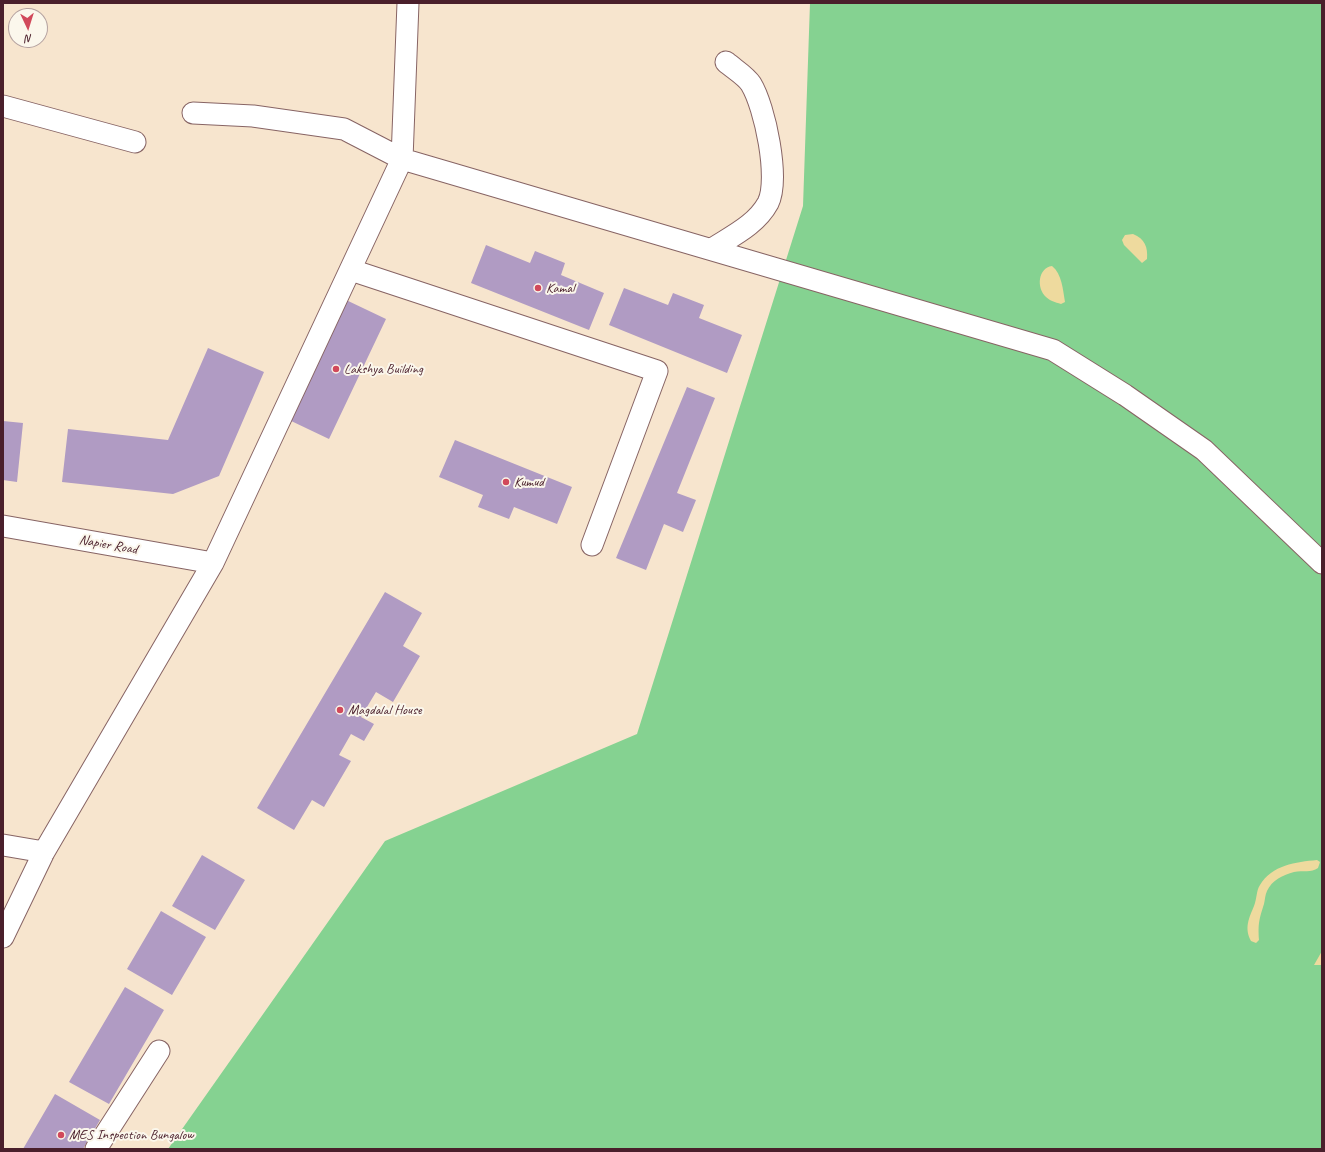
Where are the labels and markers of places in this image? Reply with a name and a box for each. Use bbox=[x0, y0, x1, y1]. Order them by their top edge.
place label: Kamal bbox=[546, 280, 574, 296]
marker: Kamal bbox=[533, 283, 543, 293]
place label: Lakshya Building bbox=[344, 361, 423, 377]
marker: Lakshya Building bbox=[331, 364, 341, 374]
place label: Kumud bbox=[514, 474, 544, 490]
marker: Kumud bbox=[501, 477, 511, 487]
place label: Magdalal House bbox=[348, 702, 421, 718]
marker: Magdalal House bbox=[335, 705, 345, 715]
place label: MES Inspection Bungalow bbox=[69, 1127, 194, 1143]
marker: MES Inspection Bungalow bbox=[56, 1130, 66, 1140]

